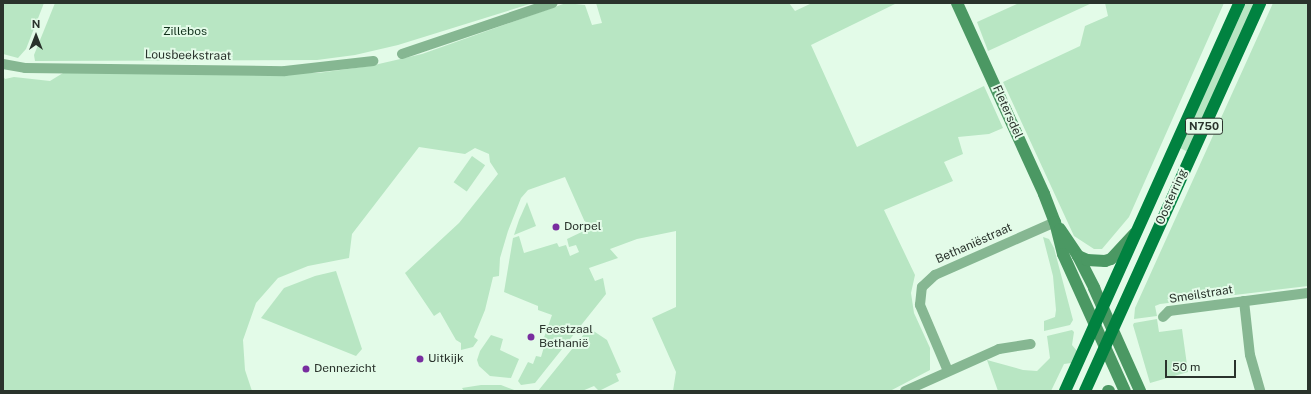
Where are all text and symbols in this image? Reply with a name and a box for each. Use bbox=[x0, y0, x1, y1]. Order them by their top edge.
north arrow bbox=[16, 16, 56, 56]
text: N bbox=[32, 18, 40, 30]
park label: Zillebos bbox=[163, 25, 207, 39]
street label: Lousbeekstraat bbox=[145, 48, 231, 64]
street label: Fletersdel bbox=[989, 83, 1025, 141]
road number: N750 bbox=[1184, 117, 1224, 135]
street label: Oosterring bbox=[1153, 167, 1191, 227]
place label: Dorpel bbox=[564, 220, 601, 234]
street label: Bethaniëstraat bbox=[934, 221, 1014, 267]
marker: Dorpel bbox=[551, 222, 561, 232]
street label: Smeilstraat bbox=[1168, 283, 1234, 307]
place label: Feestzaal Bethanië bbox=[539, 323, 593, 351]
marker: Feestzaal Bethanië bbox=[526, 332, 536, 342]
place label: Uitkijk bbox=[428, 352, 464, 366]
scale bar bbox=[1167, 352, 1238, 378]
marker: Uitkijk bbox=[415, 354, 425, 364]
text: 50 m bbox=[1172, 360, 1200, 374]
place label: Dennezicht bbox=[314, 362, 376, 376]
marker: Dennezicht bbox=[301, 364, 311, 374]

